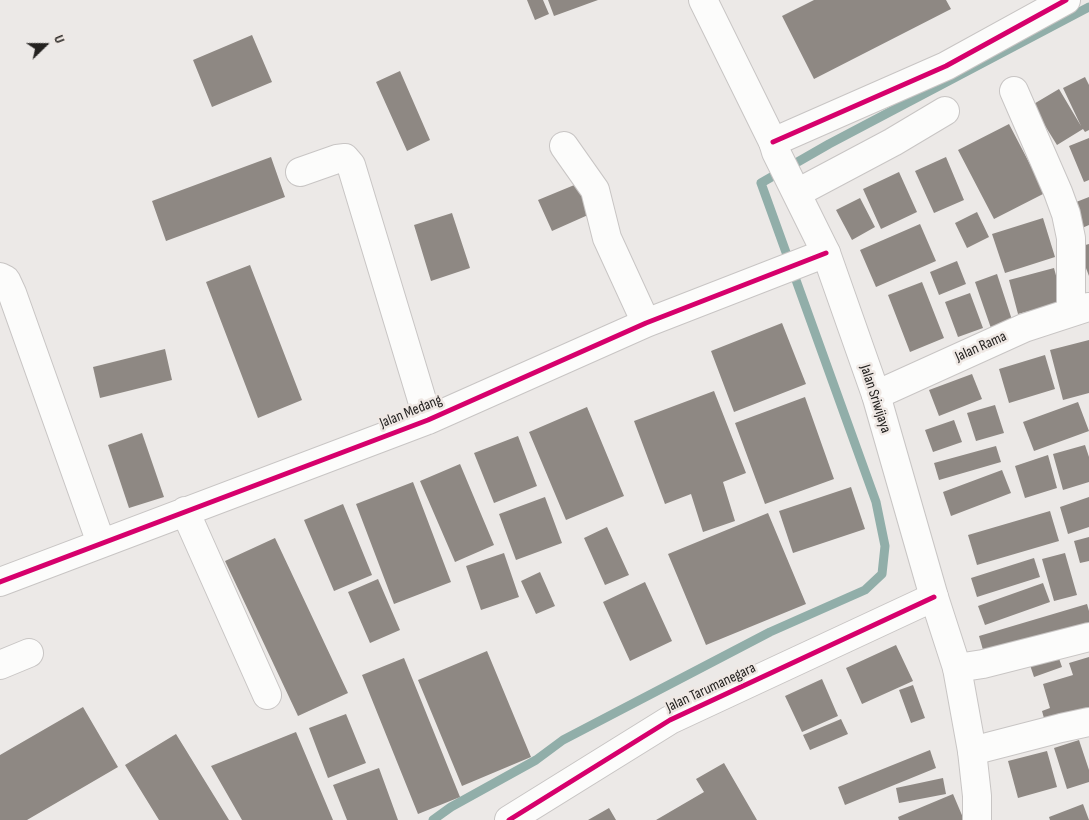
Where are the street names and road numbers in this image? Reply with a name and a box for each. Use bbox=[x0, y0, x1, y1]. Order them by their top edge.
street label: Jalan Rama bbox=[953, 328, 1009, 366]
street label: Jalan Sriwijaya bbox=[856, 363, 894, 435]
street label: Jalan Medang bbox=[377, 391, 445, 433]
street label: Jalan Tarumanegara bbox=[663, 659, 759, 717]

